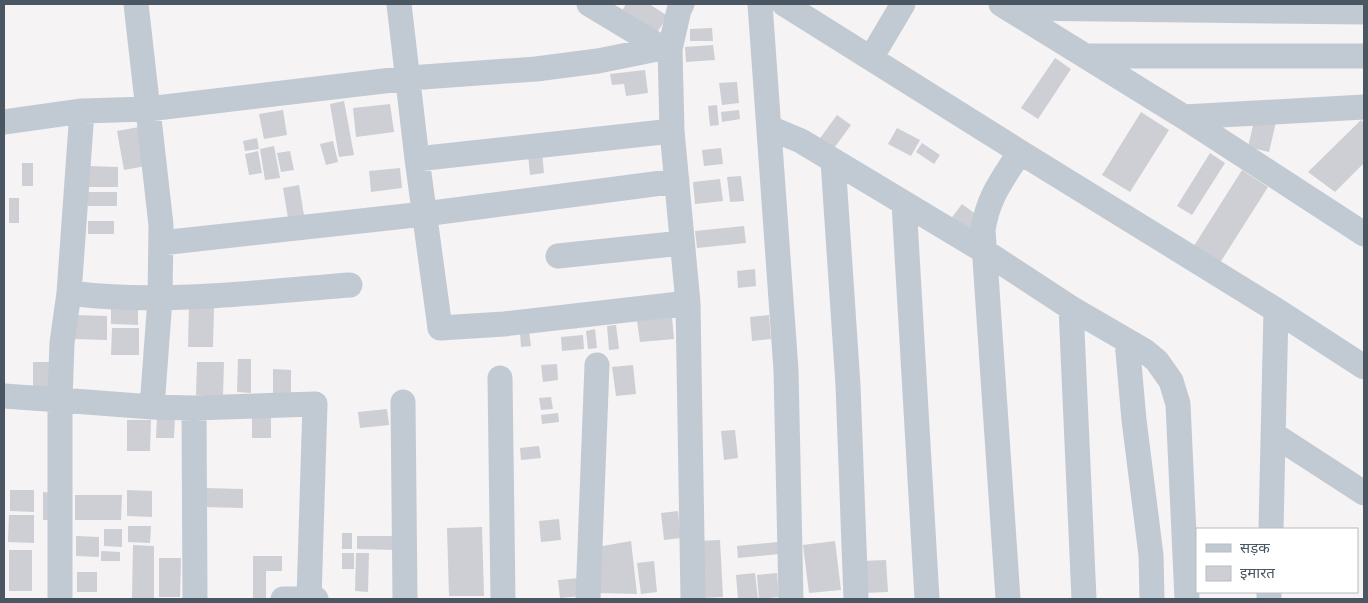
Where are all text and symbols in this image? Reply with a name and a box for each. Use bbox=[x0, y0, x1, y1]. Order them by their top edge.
legend bbox=[1196, 528, 1358, 593]
text: सड़क bbox=[1240, 538, 1270, 557]
text: इमारत bbox=[1240, 563, 1275, 582]

